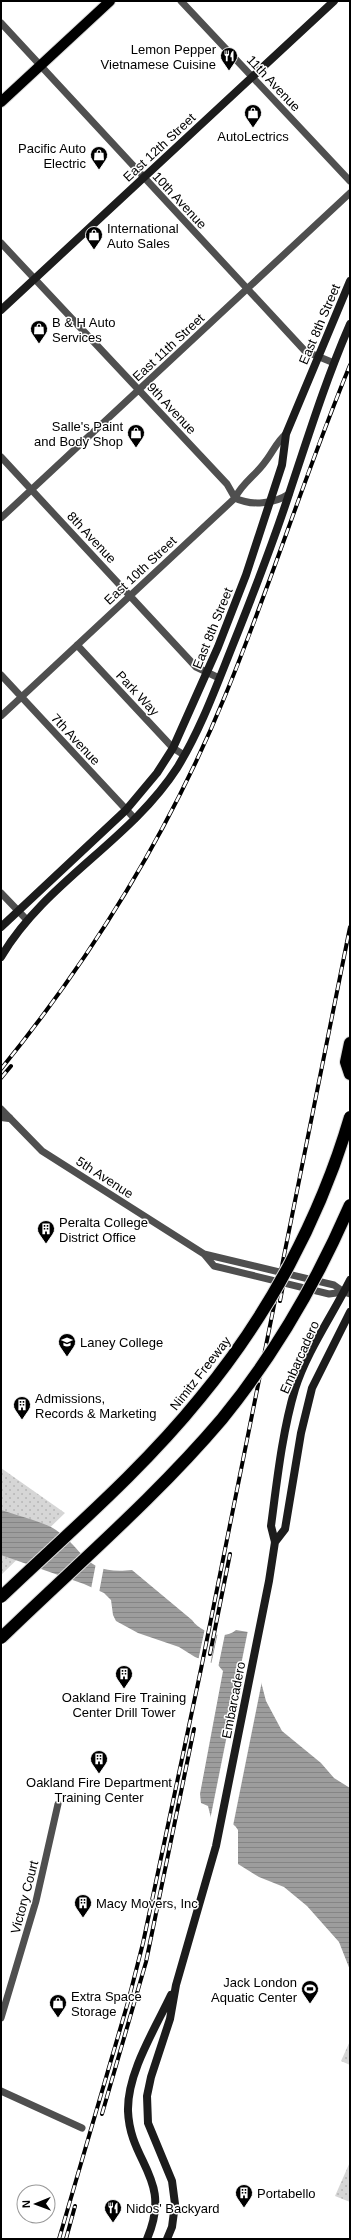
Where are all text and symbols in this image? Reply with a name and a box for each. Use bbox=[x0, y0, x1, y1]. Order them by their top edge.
place label: Lemon Pepper Vietnamese Cuisine bbox=[101, 42, 217, 72]
restaurant icon: Lemon Pepper Vietnamese Cuisine bbox=[219, 46, 239, 71]
street label: 11th Avenue bbox=[244, 52, 303, 114]
shop icon: AutoLectrics bbox=[243, 103, 263, 128]
street label: East 12th Street bbox=[120, 110, 199, 185]
place label: AutoLectrics bbox=[217, 129, 289, 144]
place label: Pacific Auto Electric bbox=[18, 141, 86, 171]
shop icon: Pacific Auto Electric bbox=[89, 145, 109, 170]
street label: 10th Avenue bbox=[150, 169, 210, 232]
place label: International Auto Sales bbox=[107, 221, 179, 251]
shop icon: International Auto Sales bbox=[84, 225, 104, 250]
street label: East 8th Street bbox=[296, 281, 343, 367]
street label: East 11th Street bbox=[129, 310, 207, 384]
place label: B & H Auto Services bbox=[52, 315, 116, 345]
shop icon: B & H Auto Services bbox=[29, 319, 49, 344]
street label: 9th Avenue bbox=[144, 380, 199, 437]
place label: Salle's Paint and Body Shop bbox=[34, 419, 123, 449]
shop icon: Salle's Paint and Body Shop bbox=[126, 423, 146, 448]
street label: 8th Avenue bbox=[64, 509, 119, 566]
street label: East 10th Street bbox=[101, 533, 180, 608]
street label: East 8th Street bbox=[189, 585, 236, 671]
street label: Park Way bbox=[113, 668, 163, 719]
street label: 7th Avenue bbox=[48, 711, 103, 768]
street label: 5th Avenue bbox=[73, 1153, 136, 1201]
place label: Peralta College District Office bbox=[59, 1215, 148, 1245]
building icon: Peralta College District Office bbox=[36, 1219, 56, 1244]
street label: Embarcadero bbox=[277, 1319, 322, 1396]
school or university icon: Laney College bbox=[57, 1332, 77, 1357]
street label: Nimitz Freeway bbox=[167, 1333, 234, 1413]
place label: Laney College bbox=[80, 1335, 163, 1350]
place label: Admissions, Records & Marketing bbox=[35, 1391, 156, 1421]
building icon: Admissions, Records & Marketing bbox=[12, 1395, 32, 1420]
street label: Embarcadero bbox=[219, 1660, 248, 1740]
building icon: Oakland Fire Training Center Drill Tower bbox=[114, 1664, 134, 1689]
place label: Oakland Fire Training Center Drill Tower bbox=[62, 1690, 186, 1720]
building icon: Oakland Fire Department Training Center bbox=[89, 1749, 109, 1774]
place label: Oakland Fire Department Training Center bbox=[26, 1775, 172, 1805]
street label: Victory Court bbox=[8, 1859, 42, 1935]
building icon: Macy Movers, Inc bbox=[73, 1893, 93, 1918]
place label: Macy Movers, Inc bbox=[96, 1896, 198, 1911]
place label: Jack London Aquatic Center bbox=[211, 1975, 298, 2005]
sports icon: Jack London Aquatic Center bbox=[300, 1979, 320, 2004]
place label: Extra Space Storage bbox=[71, 1989, 142, 2019]
shop icon: Extra Space Storage bbox=[48, 1993, 68, 2018]
building icon: Portabello bbox=[234, 2183, 254, 2208]
north arrow bbox=[16, 2184, 56, 2224]
place label: Portabello bbox=[257, 2186, 316, 2201]
restaurant icon: Nidos' Backyard bbox=[103, 2198, 123, 2223]
text: N bbox=[20, 2200, 32, 2208]
place label: Nidos' Backyard bbox=[126, 2201, 220, 2216]

